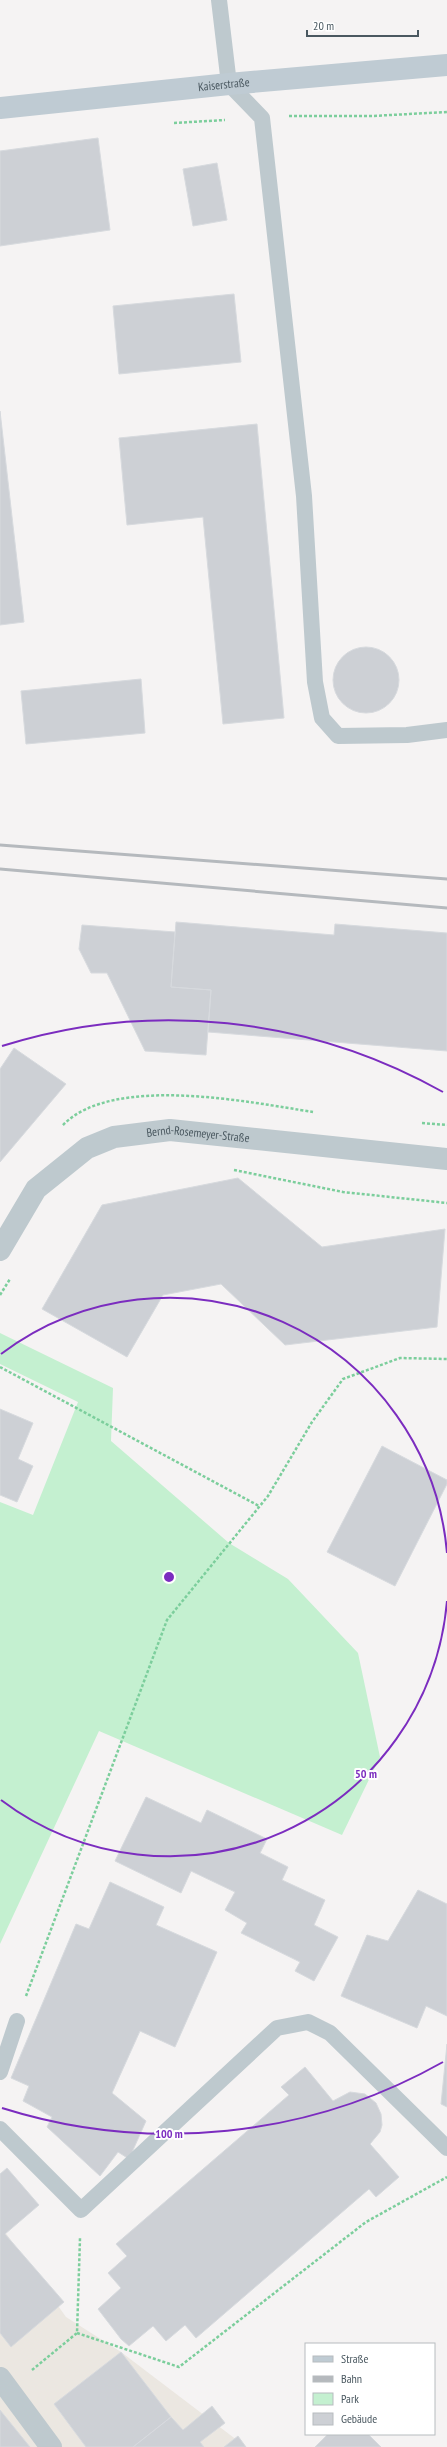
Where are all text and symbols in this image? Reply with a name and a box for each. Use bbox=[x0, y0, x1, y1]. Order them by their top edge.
scale bar bbox=[307, 12, 418, 38]
text: 20 m bbox=[313, 18, 334, 33]
street label: Kaiserstraße bbox=[197, 74, 250, 94]
street label: Bernd-Rosemeyer-Straße bbox=[145, 1122, 250, 1145]
centre of rings bbox=[162, 1570, 176, 1584]
text: 50 m bbox=[355, 1766, 377, 1781]
text: 100 m bbox=[155, 2126, 183, 2141]
legend bbox=[305, 2343, 435, 2435]
text: Straße bbox=[341, 2351, 368, 2366]
text: Bahn bbox=[341, 2371, 362, 2386]
text: Park bbox=[341, 2391, 359, 2406]
text: Gebäude bbox=[341, 2411, 377, 2426]

